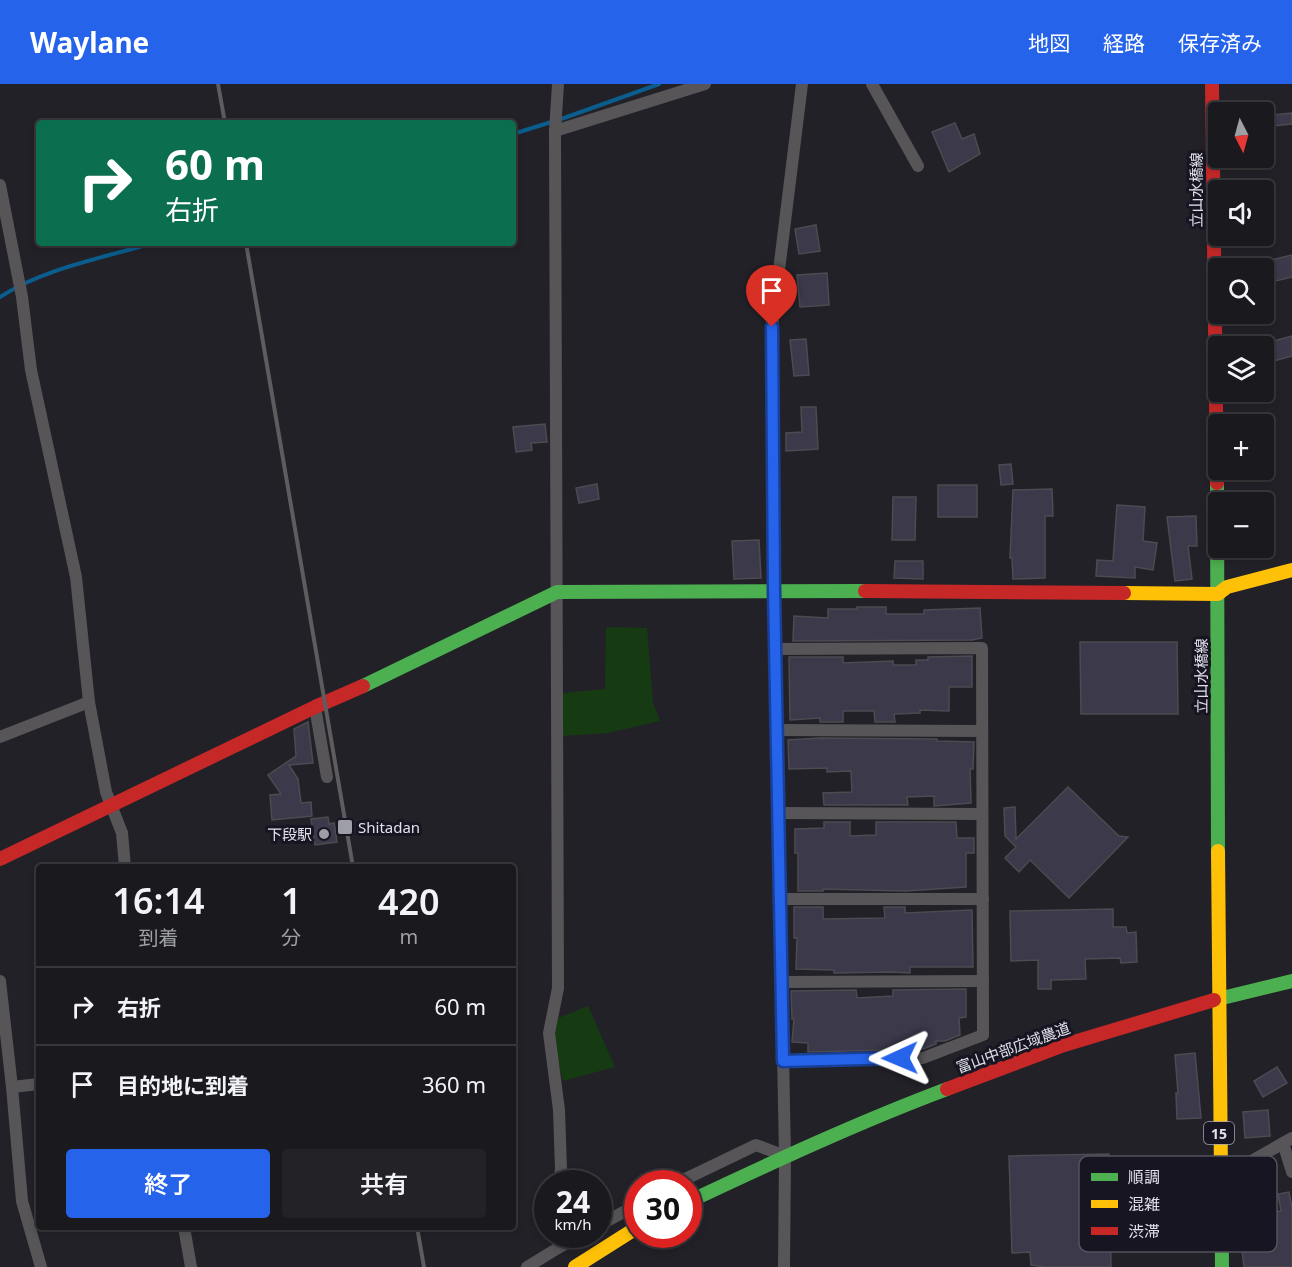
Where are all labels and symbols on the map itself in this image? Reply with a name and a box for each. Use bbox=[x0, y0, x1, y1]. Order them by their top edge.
north arrow bbox=[1208, 102, 1274, 168]
street label: 立山水橋線 bbox=[1186, 152, 1206, 228]
pin bbox=[746, 265, 797, 327]
street label: 立山水橋線 bbox=[1191, 638, 1211, 714]
place label: Shitadan bbox=[358, 817, 420, 837]
marker: Shitadan bbox=[336, 818, 354, 836]
place label: 下段駅 bbox=[267, 824, 312, 844]
marker: 下段駅 bbox=[317, 827, 331, 841]
street label: 富山中部広域農道 bbox=[953, 1017, 1073, 1077]
position arrow bbox=[868, 1026, 932, 1090]
road number: 15 bbox=[1204, 1122, 1234, 1144]
legend bbox=[1079, 1156, 1277, 1252]
text: 順調 bbox=[1128, 1166, 1160, 1188]
speed limit sign: 30 bbox=[624, 1170, 702, 1248]
text: 混雑 bbox=[1128, 1193, 1160, 1215]
text: 渋滞 bbox=[1128, 1220, 1160, 1242]

